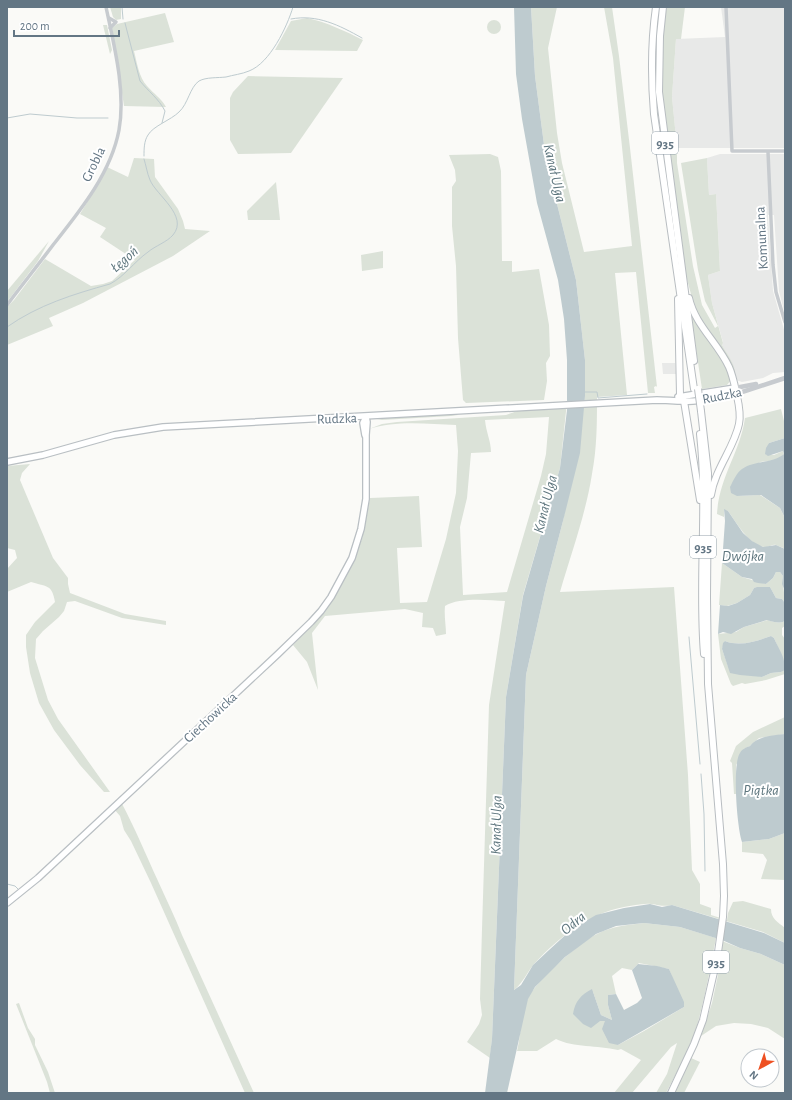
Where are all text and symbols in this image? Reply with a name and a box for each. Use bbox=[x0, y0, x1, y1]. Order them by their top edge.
scale bar bbox=[14, 12, 119, 38]
text: 200 m bbox=[20, 20, 50, 32]
road number: 935 bbox=[652, 132, 678, 154]
water label: Kanał Ulga bbox=[541, 143, 568, 204]
street label: Grobla bbox=[80, 144, 108, 184]
street label: Komunalna bbox=[753, 206, 771, 270]
water label: Łęgoń bbox=[108, 243, 141, 275]
street label: Rudzka bbox=[701, 385, 744, 407]
street label: Rudzka bbox=[317, 411, 358, 427]
water label: Kanał Ulga bbox=[531, 474, 560, 535]
road number: 935 bbox=[690, 536, 716, 558]
water label: Dwójka bbox=[722, 549, 764, 564]
street label: Ciechowicka bbox=[181, 689, 240, 746]
water label: Piątka bbox=[743, 783, 779, 798]
water label: Kanał Ulga bbox=[488, 795, 505, 855]
water label: Odra bbox=[558, 909, 589, 938]
road number: 935 bbox=[703, 951, 729, 973]
north arrow bbox=[740, 1048, 780, 1088]
text: N bbox=[747, 1069, 760, 1082]

